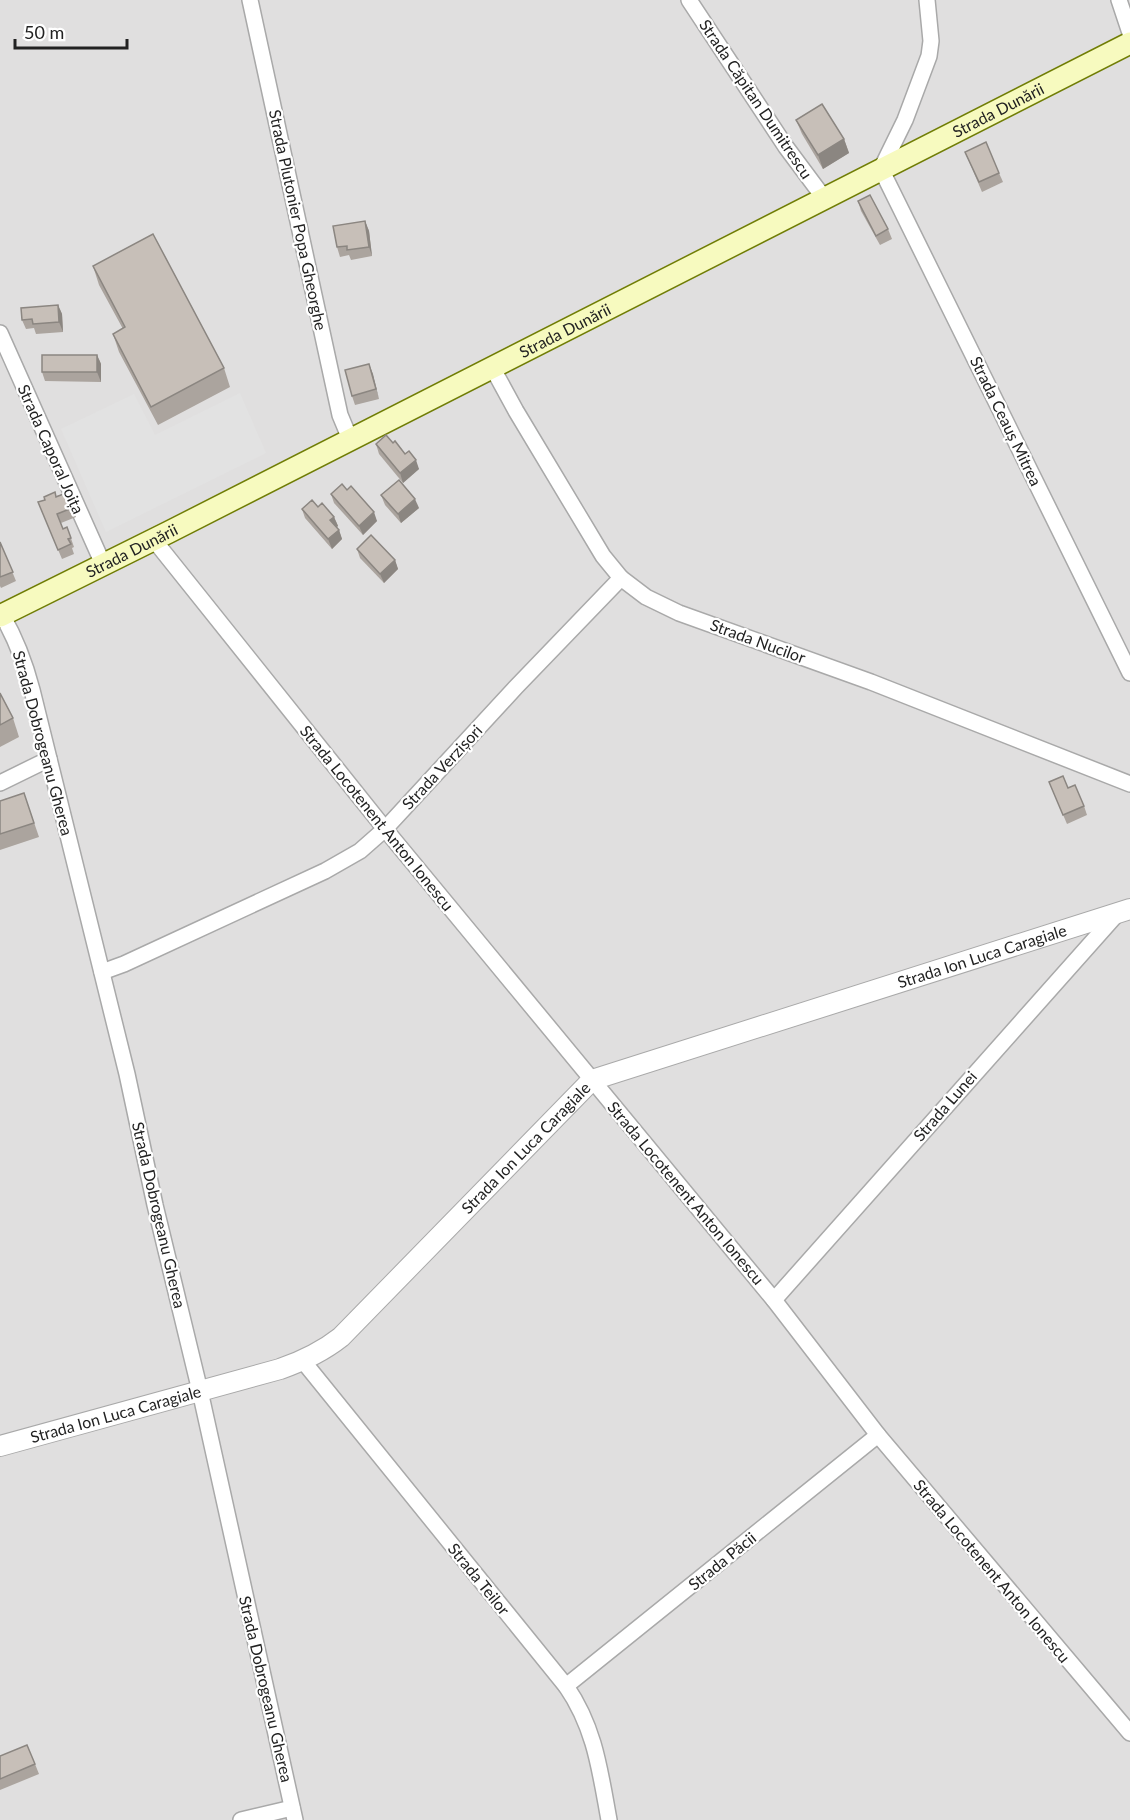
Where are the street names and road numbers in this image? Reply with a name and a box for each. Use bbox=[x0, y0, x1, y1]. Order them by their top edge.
street label: Strada Căpitan Dumitrescu bbox=[696, 15, 817, 182]
street label: Strada Dunării bbox=[949, 78, 1047, 141]
street label: Strada Plutonier Popa Gheorghe bbox=[266, 108, 331, 332]
street label: Strada Dunării bbox=[516, 299, 614, 361]
street label: Strada Ceauș Mitrea bbox=[967, 353, 1046, 489]
street label: Strada Caporal Joița bbox=[14, 381, 89, 516]
street label: Strada Dunării bbox=[82, 519, 181, 581]
street label: Strada Nucilor bbox=[708, 615, 808, 667]
street label: Strada Dobrogeanu Gherea bbox=[10, 648, 77, 837]
street label: Strada Verzișori bbox=[398, 720, 486, 813]
street label: Strada Locotenent Anton Ionescu bbox=[297, 721, 458, 914]
street label: Strada Ion Luca Caragiale bbox=[895, 920, 1069, 991]
street label: Strada Lunei bbox=[909, 1067, 980, 1145]
street label: Strada Ion Luca Caragiale bbox=[457, 1078, 594, 1217]
street label: Strada Locotenent Anton Ionescu bbox=[604, 1097, 769, 1288]
street label: Strada Dobrogeanu Gherea bbox=[129, 1120, 190, 1310]
street label: Strada Ion Luca Caragiale bbox=[28, 1381, 203, 1446]
street label: Strada Locotenent Anton Ionescu bbox=[910, 1475, 1075, 1666]
street label: Strada Păcii bbox=[684, 1528, 759, 1594]
street label: Strada Teilor bbox=[445, 1539, 514, 1618]
street label: Strada Dobrogeanu Gherea bbox=[236, 1594, 297, 1784]

